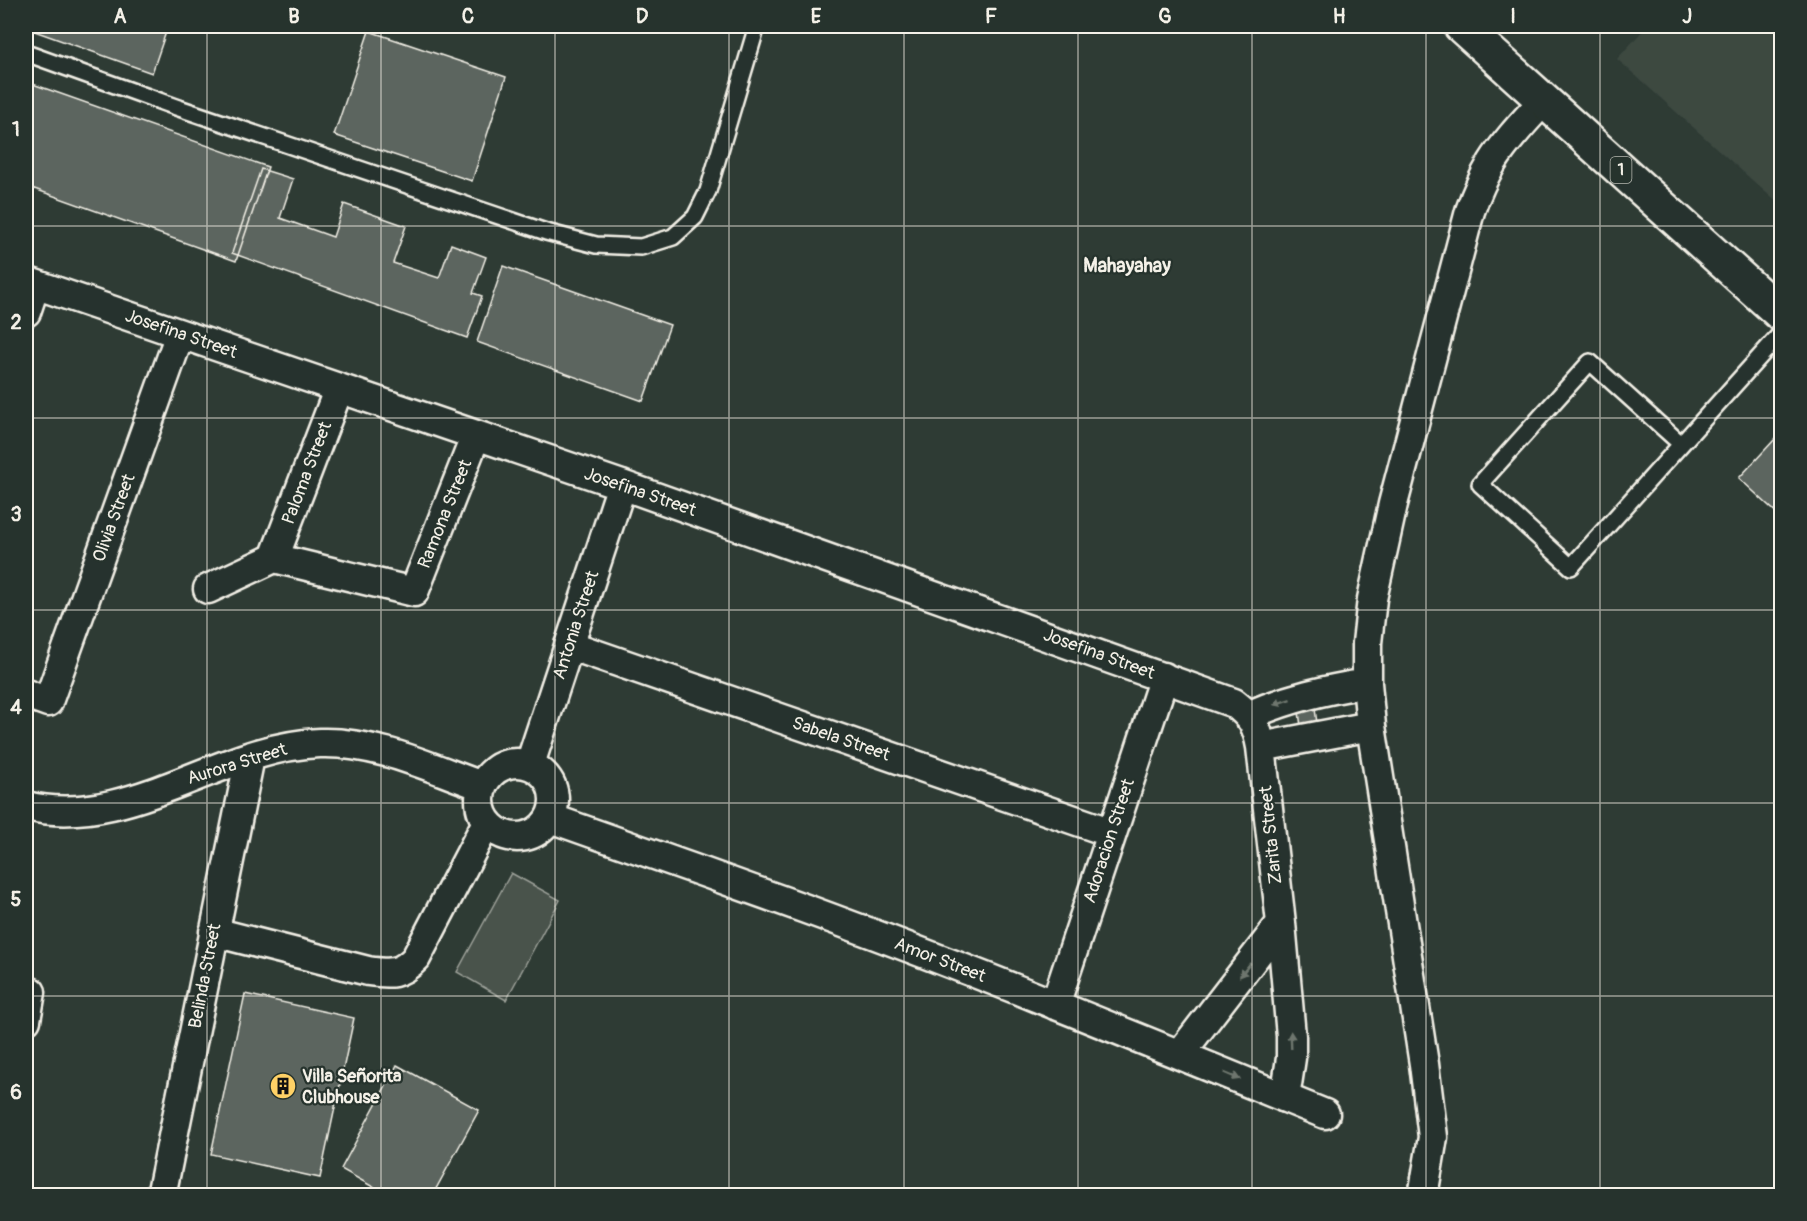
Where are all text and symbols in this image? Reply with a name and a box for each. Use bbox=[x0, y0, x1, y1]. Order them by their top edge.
text: A bbox=[114, 4, 127, 29]
text: B bbox=[288, 4, 300, 29]
text: C bbox=[462, 4, 474, 29]
text: D bbox=[636, 4, 649, 29]
text: E bbox=[811, 4, 822, 29]
text: F bbox=[985, 4, 997, 29]
text: G bbox=[1158, 4, 1172, 29]
text: H bbox=[1333, 4, 1346, 29]
text: I bbox=[1510, 4, 1516, 29]
text: J bbox=[1682, 4, 1692, 29]
text: 1 bbox=[12, 117, 20, 142]
road number: 1 bbox=[1610, 157, 1632, 183]
district label: Mahayahay bbox=[1083, 253, 1171, 278]
street label: Josefina Street bbox=[122, 304, 241, 364]
text: 2 bbox=[10, 310, 22, 335]
street label: Paloma Street bbox=[277, 418, 337, 528]
street label: Ramona Street bbox=[413, 455, 478, 572]
street label: Josefina Street bbox=[581, 462, 700, 522]
street label: Olivia Street bbox=[87, 470, 141, 565]
text: 3 bbox=[10, 502, 22, 527]
street label: Antonia Street bbox=[548, 567, 605, 682]
street label: Josefina Street bbox=[1040, 623, 1159, 685]
text: 4 bbox=[10, 695, 22, 720]
one-way arrow bbox=[1273, 698, 1291, 708]
street label: Sabela Street bbox=[789, 712, 894, 767]
street label: Aurora Street bbox=[184, 738, 290, 790]
street label: Adoracion Street bbox=[1078, 775, 1140, 906]
street label: Zarita Street bbox=[1254, 784, 1288, 885]
text: 5 bbox=[11, 887, 22, 912]
street label: Belinda Street bbox=[184, 921, 227, 1030]
street label: Amor Street bbox=[891, 932, 990, 988]
one-way arrow bbox=[1240, 962, 1252, 977]
one-way arrow bbox=[1286, 1030, 1295, 1049]
place label: Villa Señorita Clubhouse bbox=[302, 1065, 402, 1109]
building icon: Villa Señorita Clubhouse bbox=[268, 1071, 298, 1101]
one-way arrow bbox=[1224, 1071, 1242, 1081]
text: 6 bbox=[10, 1080, 22, 1105]

